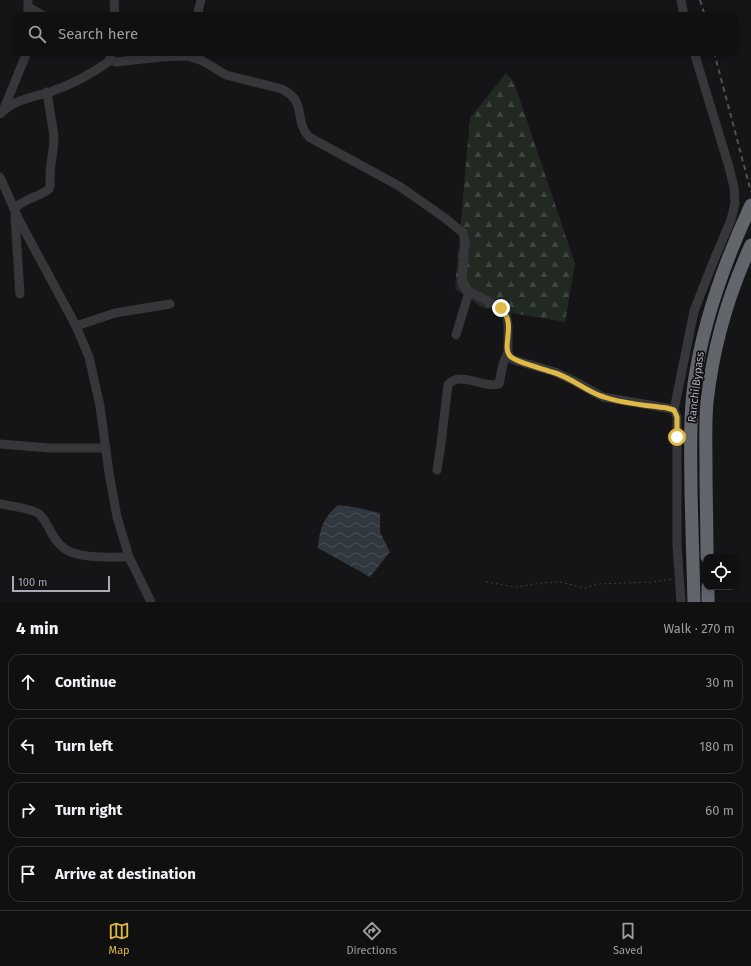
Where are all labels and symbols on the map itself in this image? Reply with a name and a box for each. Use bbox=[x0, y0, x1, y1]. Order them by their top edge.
route end bbox=[492, 299, 510, 317]
street label: Ranchi Bypass bbox=[685, 351, 707, 423]
route start bbox=[668, 428, 686, 446]
scale bar bbox=[12, 574, 110, 593]

